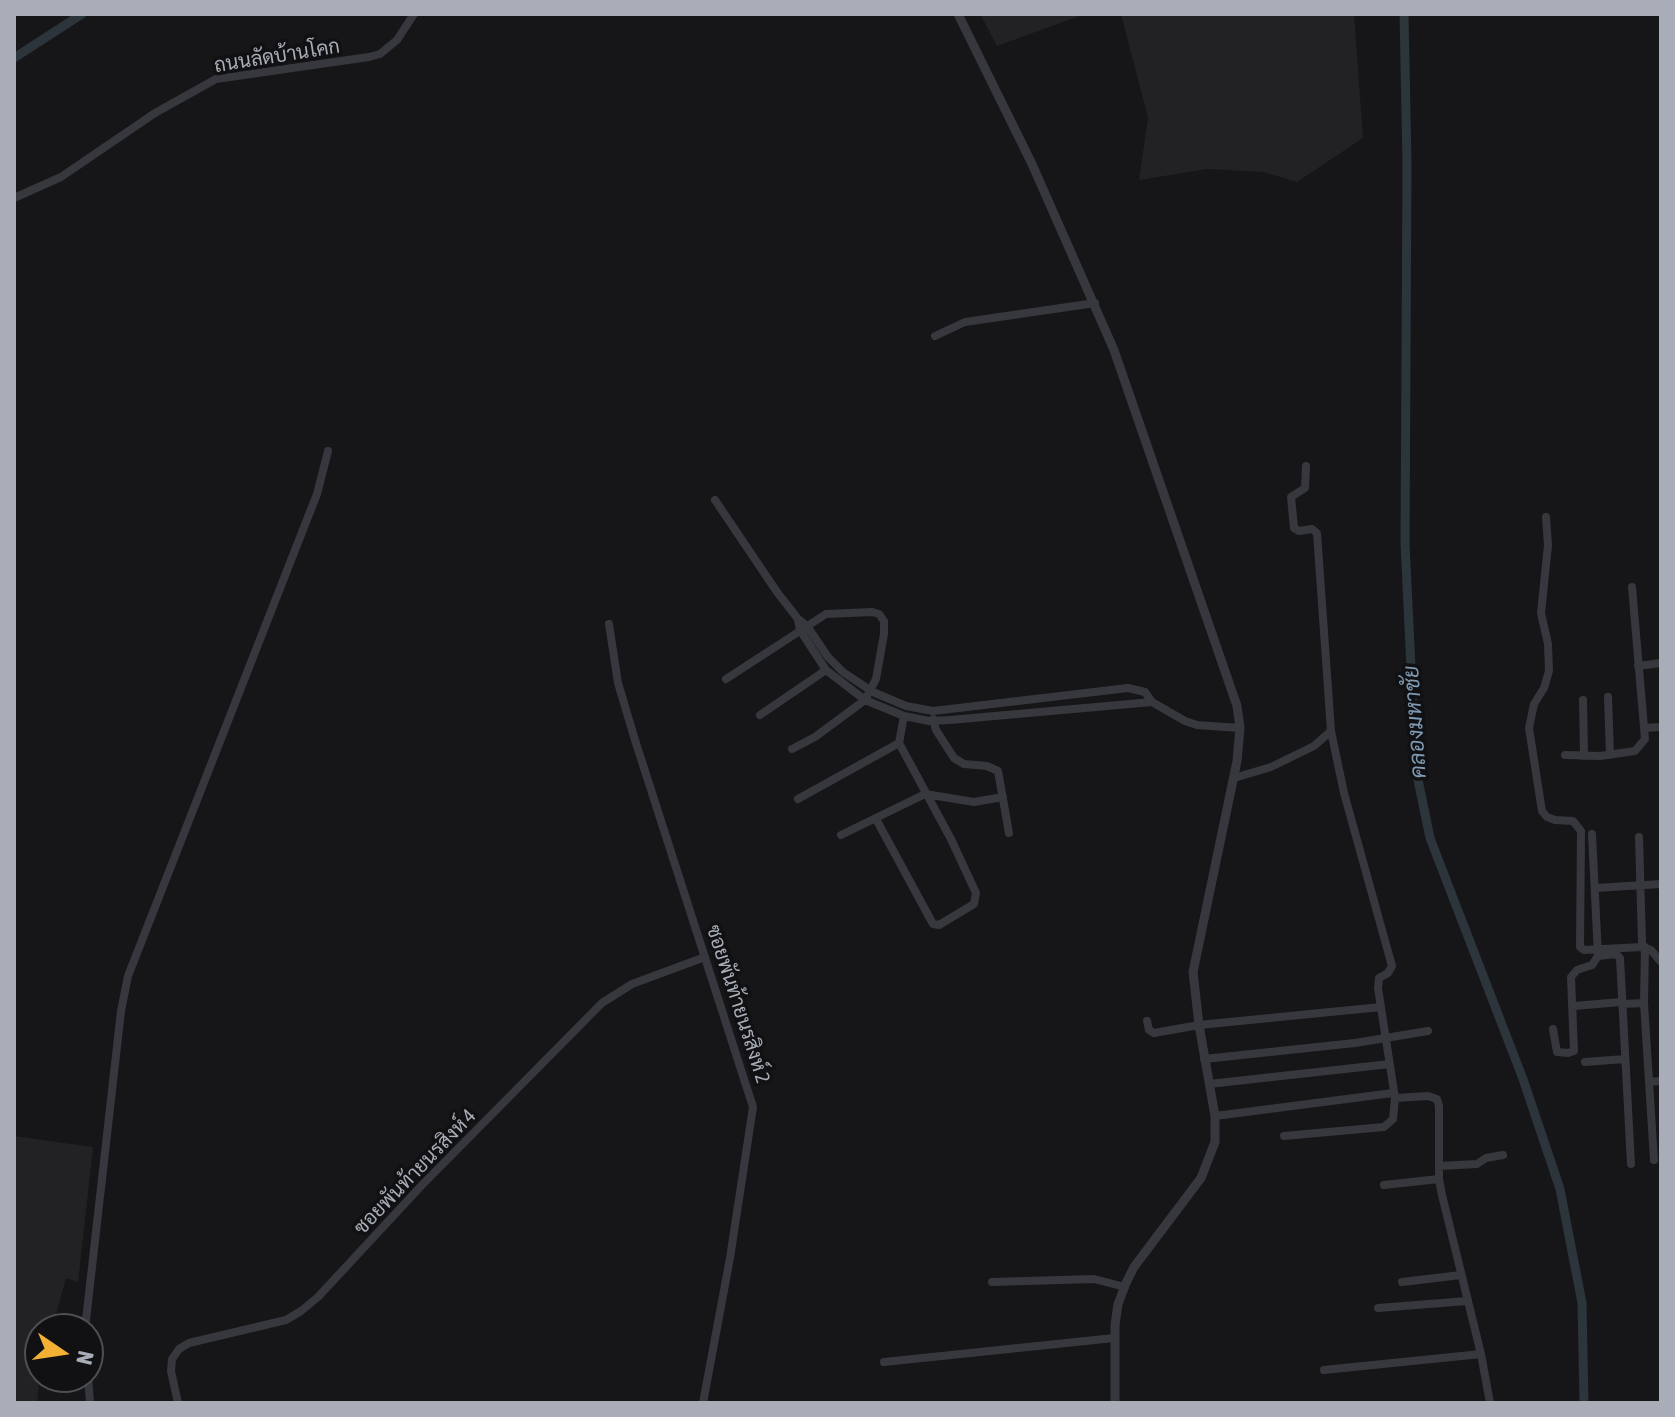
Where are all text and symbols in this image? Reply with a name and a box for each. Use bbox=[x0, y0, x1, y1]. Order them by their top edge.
street label: ถนนลัดบ้านโคก bbox=[212, 34, 342, 78]
water label: คลองมหาชัย bbox=[1398, 665, 1432, 779]
street label: ซอยพันท้ายนรสิงห์ 2 bbox=[701, 922, 775, 1086]
street label: ซอยพันท้ายนรสิงห์ 4 bbox=[349, 1104, 481, 1240]
north arrow bbox=[24, 1313, 104, 1393]
text: N bbox=[71, 1349, 100, 1367]

